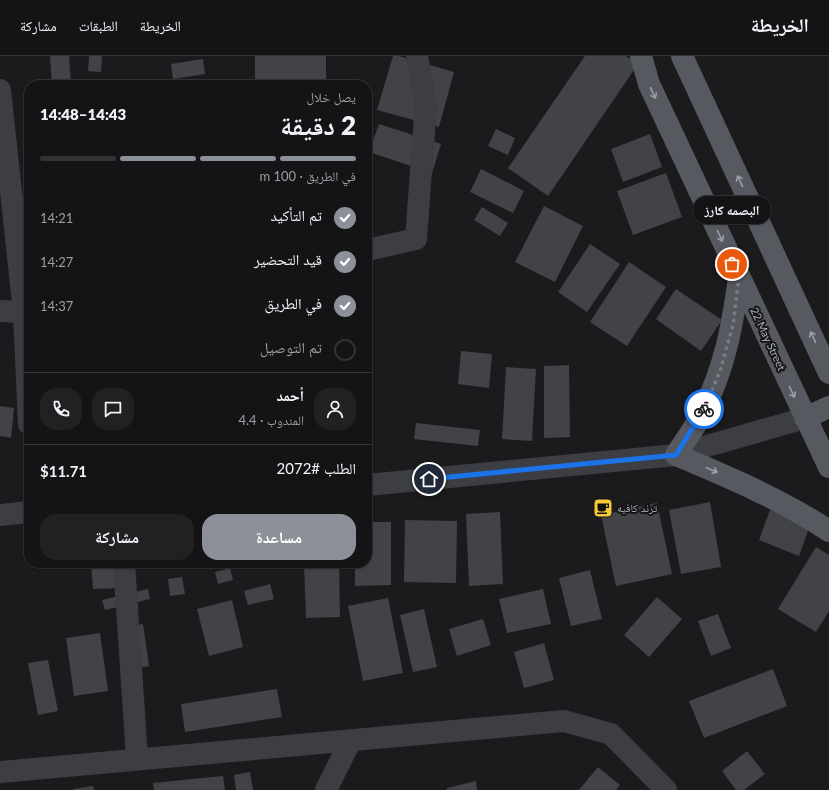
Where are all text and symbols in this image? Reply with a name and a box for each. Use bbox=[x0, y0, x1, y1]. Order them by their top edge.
text: الخريطة bbox=[751, 13, 809, 36]
text: مشاركة bbox=[20, 17, 57, 34]
text: الطبقات bbox=[79, 17, 118, 34]
text: الخريطة bbox=[140, 17, 181, 34]
one-way arrow bbox=[650, 86, 658, 98]
text: يصل خلال bbox=[306, 89, 356, 105]
text: 14:43–14:48 bbox=[40, 105, 126, 123]
text: 2 دقيقة bbox=[280, 109, 356, 141]
text: في الطريق · 100 m bbox=[260, 168, 356, 184]
one-way arrow bbox=[736, 176, 743, 188]
callout: البصمه كارز bbox=[693, 196, 771, 224]
text: البصمه كارز bbox=[704, 202, 760, 218]
text: تم التأكيد bbox=[270, 206, 322, 224]
icon: check bbox=[334, 207, 356, 229]
text: 14:21 bbox=[40, 210, 73, 226]
one-way arrow bbox=[717, 230, 724, 242]
pin bbox=[715, 247, 749, 281]
text: قيد التحضير bbox=[254, 250, 322, 268]
icon: check bbox=[334, 251, 356, 273]
icon: bag bbox=[721, 253, 743, 275]
text: 14:27 bbox=[40, 254, 73, 270]
text: في الطريق bbox=[265, 294, 322, 312]
icon: check bbox=[334, 295, 356, 317]
text: 14:37 bbox=[40, 298, 73, 314]
street label: 22 May Street bbox=[748, 305, 789, 372]
one-way arrow bbox=[809, 332, 816, 344]
text: تم التوصيل bbox=[260, 338, 322, 356]
text: أحمد bbox=[277, 386, 304, 404]
one-way arrow bbox=[789, 386, 796, 398]
button: phone bbox=[40, 388, 82, 430]
button: chat bbox=[92, 388, 134, 430]
button: person bbox=[314, 388, 356, 430]
courier bbox=[684, 389, 724, 429]
icon: bike bbox=[693, 398, 715, 420]
text: المندوب · 4.4 bbox=[239, 412, 304, 428]
text: الطلب #2072 bbox=[277, 459, 356, 477]
text: $11.71 bbox=[40, 462, 87, 480]
pin bbox=[412, 462, 446, 496]
one-way arrow bbox=[705, 467, 717, 475]
icon: home bbox=[418, 468, 440, 490]
cafe icon: ترند كافيه bbox=[592, 497, 614, 519]
place label: ترند كافيه bbox=[617, 501, 658, 514]
button: مشاركة bbox=[40, 514, 194, 560]
button: مساعدة bbox=[202, 514, 356, 560]

